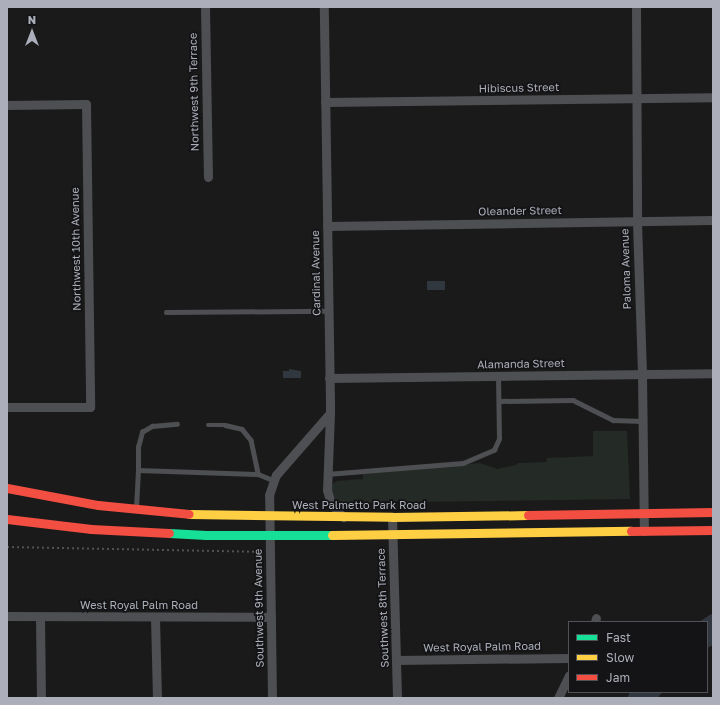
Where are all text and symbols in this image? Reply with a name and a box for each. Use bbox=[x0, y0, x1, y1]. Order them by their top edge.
north arrow bbox=[12, 12, 52, 52]
text: N bbox=[28, 13, 36, 26]
street label: Northwest 9th Terrace bbox=[186, 33, 202, 151]
street label: Hibiscus Street bbox=[479, 81, 559, 95]
street label: Northwest 10th Avenue bbox=[68, 187, 84, 311]
street label: Oleander Street bbox=[478, 204, 562, 218]
street label: Paloma Avenue bbox=[618, 228, 634, 310]
street label: Cardinal Avenue bbox=[309, 230, 323, 316]
street label: Alamanda Street bbox=[477, 357, 565, 371]
street label: West Palmetto Park Road bbox=[292, 498, 426, 512]
street label: Southwest 9th Avenue bbox=[251, 548, 267, 668]
street label: Southwest 8th Terrace bbox=[374, 548, 392, 668]
street label: West Royal Palm Road bbox=[80, 598, 198, 612]
legend bbox=[568, 621, 708, 693]
text: Fast bbox=[606, 630, 631, 645]
street label: West Royal Palm Road bbox=[423, 639, 541, 655]
text: Slow bbox=[606, 650, 634, 665]
text: Jam bbox=[606, 670, 630, 685]

